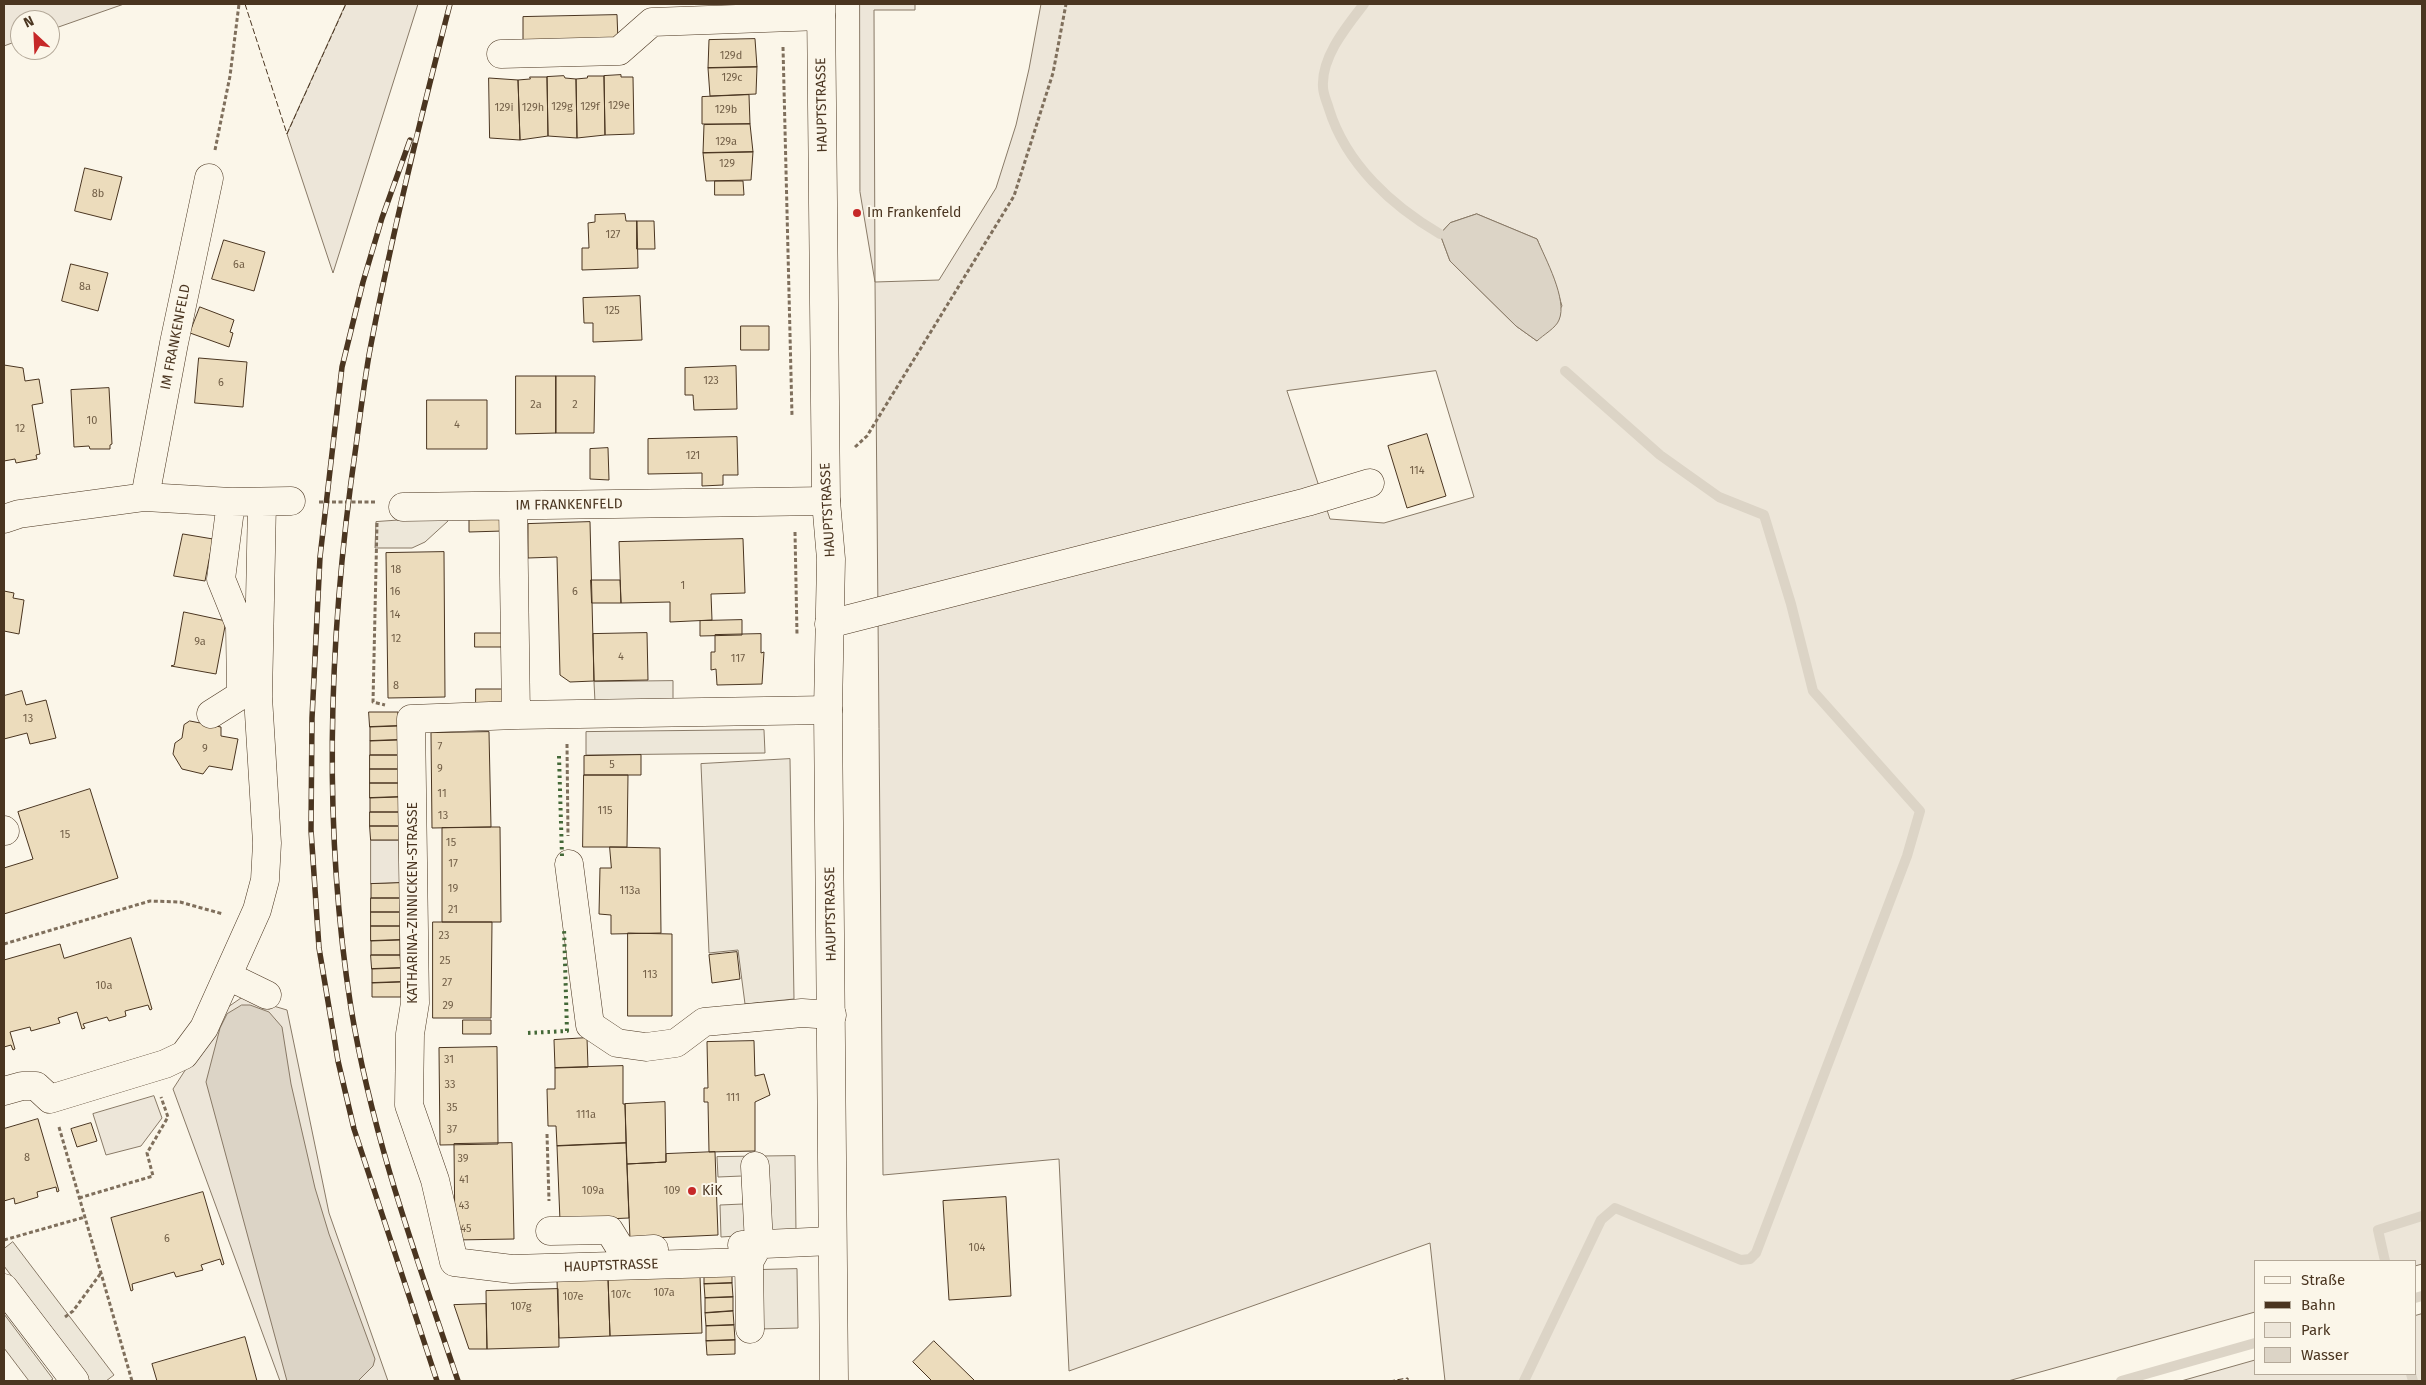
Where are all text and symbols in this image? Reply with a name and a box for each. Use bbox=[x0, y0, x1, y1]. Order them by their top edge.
north arrow bbox=[10, 10, 60, 60]
text: N bbox=[21, 12, 37, 32]
house number: 129d bbox=[720, 49, 742, 63]
street label: HAUPTSTRASSE bbox=[813, 57, 831, 153]
house number: 129c bbox=[721, 71, 743, 85]
house number: 129e bbox=[608, 99, 630, 113]
house number: 129g bbox=[551, 100, 573, 114]
house number: 129f bbox=[580, 100, 600, 114]
house number: 129i bbox=[495, 101, 513, 115]
house number: 129h bbox=[522, 101, 544, 115]
house number: 129b bbox=[715, 103, 737, 117]
house number: 129a bbox=[715, 135, 737, 149]
house number: 129 bbox=[719, 157, 735, 171]
house number: 8b bbox=[92, 187, 104, 201]
place label: Im Frankenfeld bbox=[867, 205, 961, 221]
marker: Im Frankenfeld bbox=[851, 207, 863, 219]
house number: 127 bbox=[606, 228, 620, 242]
house number: 6a bbox=[233, 258, 245, 272]
house number: 8a bbox=[79, 280, 91, 294]
street label: IM FRANKENFELD bbox=[158, 283, 194, 391]
house number: 125 bbox=[604, 304, 620, 318]
house number: 123 bbox=[703, 374, 719, 388]
house number: 6 bbox=[218, 376, 224, 390]
house number: 2a bbox=[530, 398, 542, 412]
house number: 2 bbox=[572, 398, 578, 412]
house number: 10 bbox=[87, 414, 97, 428]
house number: 4 bbox=[454, 418, 460, 432]
house number: 12 bbox=[15, 422, 25, 436]
house number: 121 bbox=[686, 449, 700, 463]
street label: HAUPTSTRASSE bbox=[817, 462, 839, 558]
house number: 114 bbox=[1409, 464, 1425, 478]
street label: IM FRANKENFELD bbox=[515, 496, 623, 514]
house number: 18 bbox=[391, 563, 401, 577]
house number: 1 bbox=[681, 579, 685, 593]
house number: 16 bbox=[390, 585, 400, 599]
house number: 6 bbox=[572, 585, 578, 599]
house number: 14 bbox=[390, 608, 400, 622]
house number: 12 bbox=[391, 632, 401, 646]
house number: 9a bbox=[194, 635, 206, 649]
house number: 4 bbox=[618, 650, 624, 664]
house number: 117 bbox=[731, 652, 745, 666]
house number: 8 bbox=[393, 679, 399, 693]
house number: 13 bbox=[23, 712, 33, 726]
house number: 7 bbox=[438, 740, 442, 754]
house number: 9 bbox=[202, 742, 208, 756]
house number: 5 bbox=[609, 758, 615, 772]
house number: 9 bbox=[437, 762, 443, 776]
house number: 11 bbox=[437, 787, 447, 801]
street label: KATHARINA-ZINNICKEN-STRASSE bbox=[405, 802, 421, 1004]
house number: 115 bbox=[598, 804, 612, 818]
house number: 13 bbox=[438, 809, 448, 823]
house number: 15 bbox=[60, 828, 70, 842]
house number: 15 bbox=[446, 836, 456, 850]
house number: 17 bbox=[448, 857, 458, 871]
street label: HAUPTSTRASSE bbox=[822, 866, 840, 962]
house number: 19 bbox=[448, 882, 458, 896]
house number: 113a bbox=[620, 884, 640, 898]
house number: 21 bbox=[448, 903, 458, 917]
house number: 23 bbox=[439, 929, 449, 943]
house number: 25 bbox=[440, 954, 450, 968]
house number: 113 bbox=[643, 968, 657, 982]
house number: 27 bbox=[442, 976, 452, 990]
house number: 10a bbox=[96, 979, 112, 993]
house number: 29 bbox=[442, 999, 454, 1013]
house number: 31 bbox=[444, 1053, 454, 1067]
house number: 33 bbox=[445, 1078, 455, 1092]
house number: 111 bbox=[726, 1091, 740, 1105]
house number: 35 bbox=[447, 1101, 457, 1115]
house number: 111a bbox=[576, 1108, 596, 1122]
house number: 37 bbox=[447, 1123, 457, 1137]
house number: 8 bbox=[24, 1151, 30, 1165]
house number: 39 bbox=[457, 1152, 469, 1166]
house number: 41 bbox=[459, 1173, 469, 1187]
place label: KiK bbox=[702, 1183, 722, 1199]
house number: 109a bbox=[582, 1184, 604, 1198]
house number: 109 bbox=[664, 1184, 680, 1198]
marker: KiK bbox=[686, 1185, 698, 1197]
house number: 43 bbox=[458, 1199, 470, 1213]
house number: 45 bbox=[460, 1222, 472, 1236]
house number: 6 bbox=[164, 1232, 170, 1246]
house number: 104 bbox=[969, 1241, 985, 1255]
street label: HAUPTSTRASSE bbox=[563, 1256, 659, 1276]
legend bbox=[2254, 1260, 2416, 1375]
text: Straße bbox=[2301, 1271, 2345, 1289]
house number: 107a bbox=[653, 1286, 675, 1300]
house number: 107c bbox=[611, 1288, 631, 1302]
house number: 107e bbox=[562, 1290, 584, 1304]
text: Bahn bbox=[2301, 1296, 2336, 1314]
house number: 107g bbox=[510, 1300, 532, 1314]
text: Park bbox=[2301, 1321, 2331, 1339]
text: Wasser bbox=[2301, 1346, 2349, 1364]

